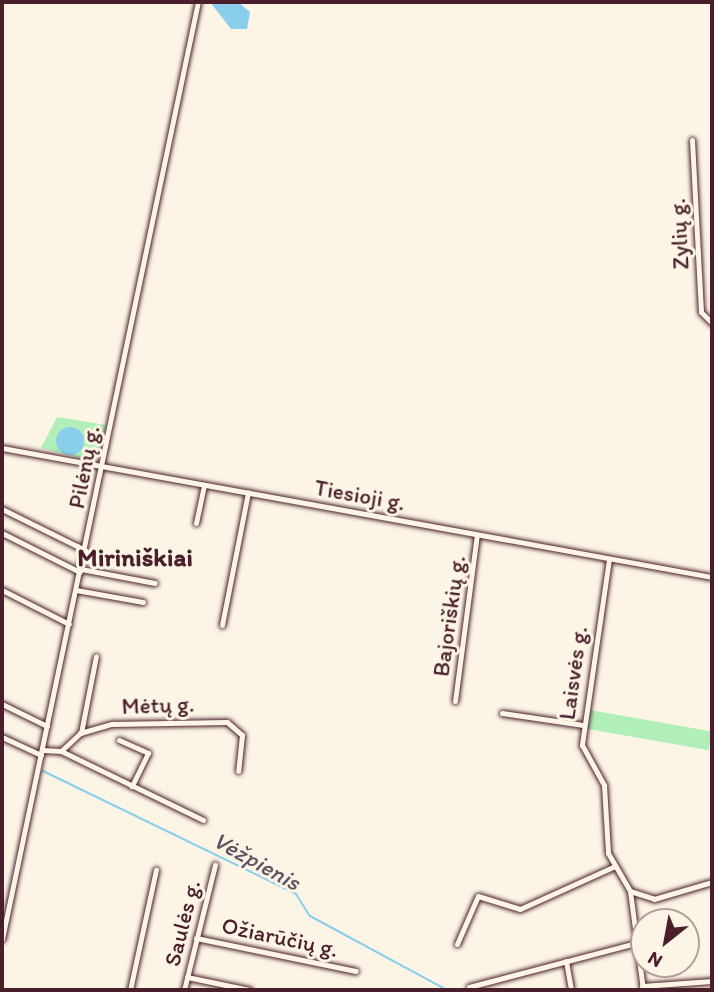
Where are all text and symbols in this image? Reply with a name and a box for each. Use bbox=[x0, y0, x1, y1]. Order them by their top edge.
street label: Zylių g. bbox=[663, 198, 695, 270]
street label: Pilėnų g. bbox=[62, 423, 106, 511]
street label: Tiesioji g. bbox=[312, 473, 408, 517]
district label: Miriniškiai bbox=[77, 542, 193, 574]
street label: Bajoriškių g. bbox=[427, 554, 471, 678]
street label: Laisvės g. bbox=[553, 624, 593, 722]
street label: Mėtų g. bbox=[121, 690, 195, 720]
water label: Vėžpienis bbox=[208, 825, 306, 897]
street label: Saulės g. bbox=[158, 877, 206, 969]
north arrow bbox=[630, 908, 700, 978]
street label: Ožiarūčių g. bbox=[219, 911, 341, 963]
text: N bbox=[644, 947, 666, 973]

